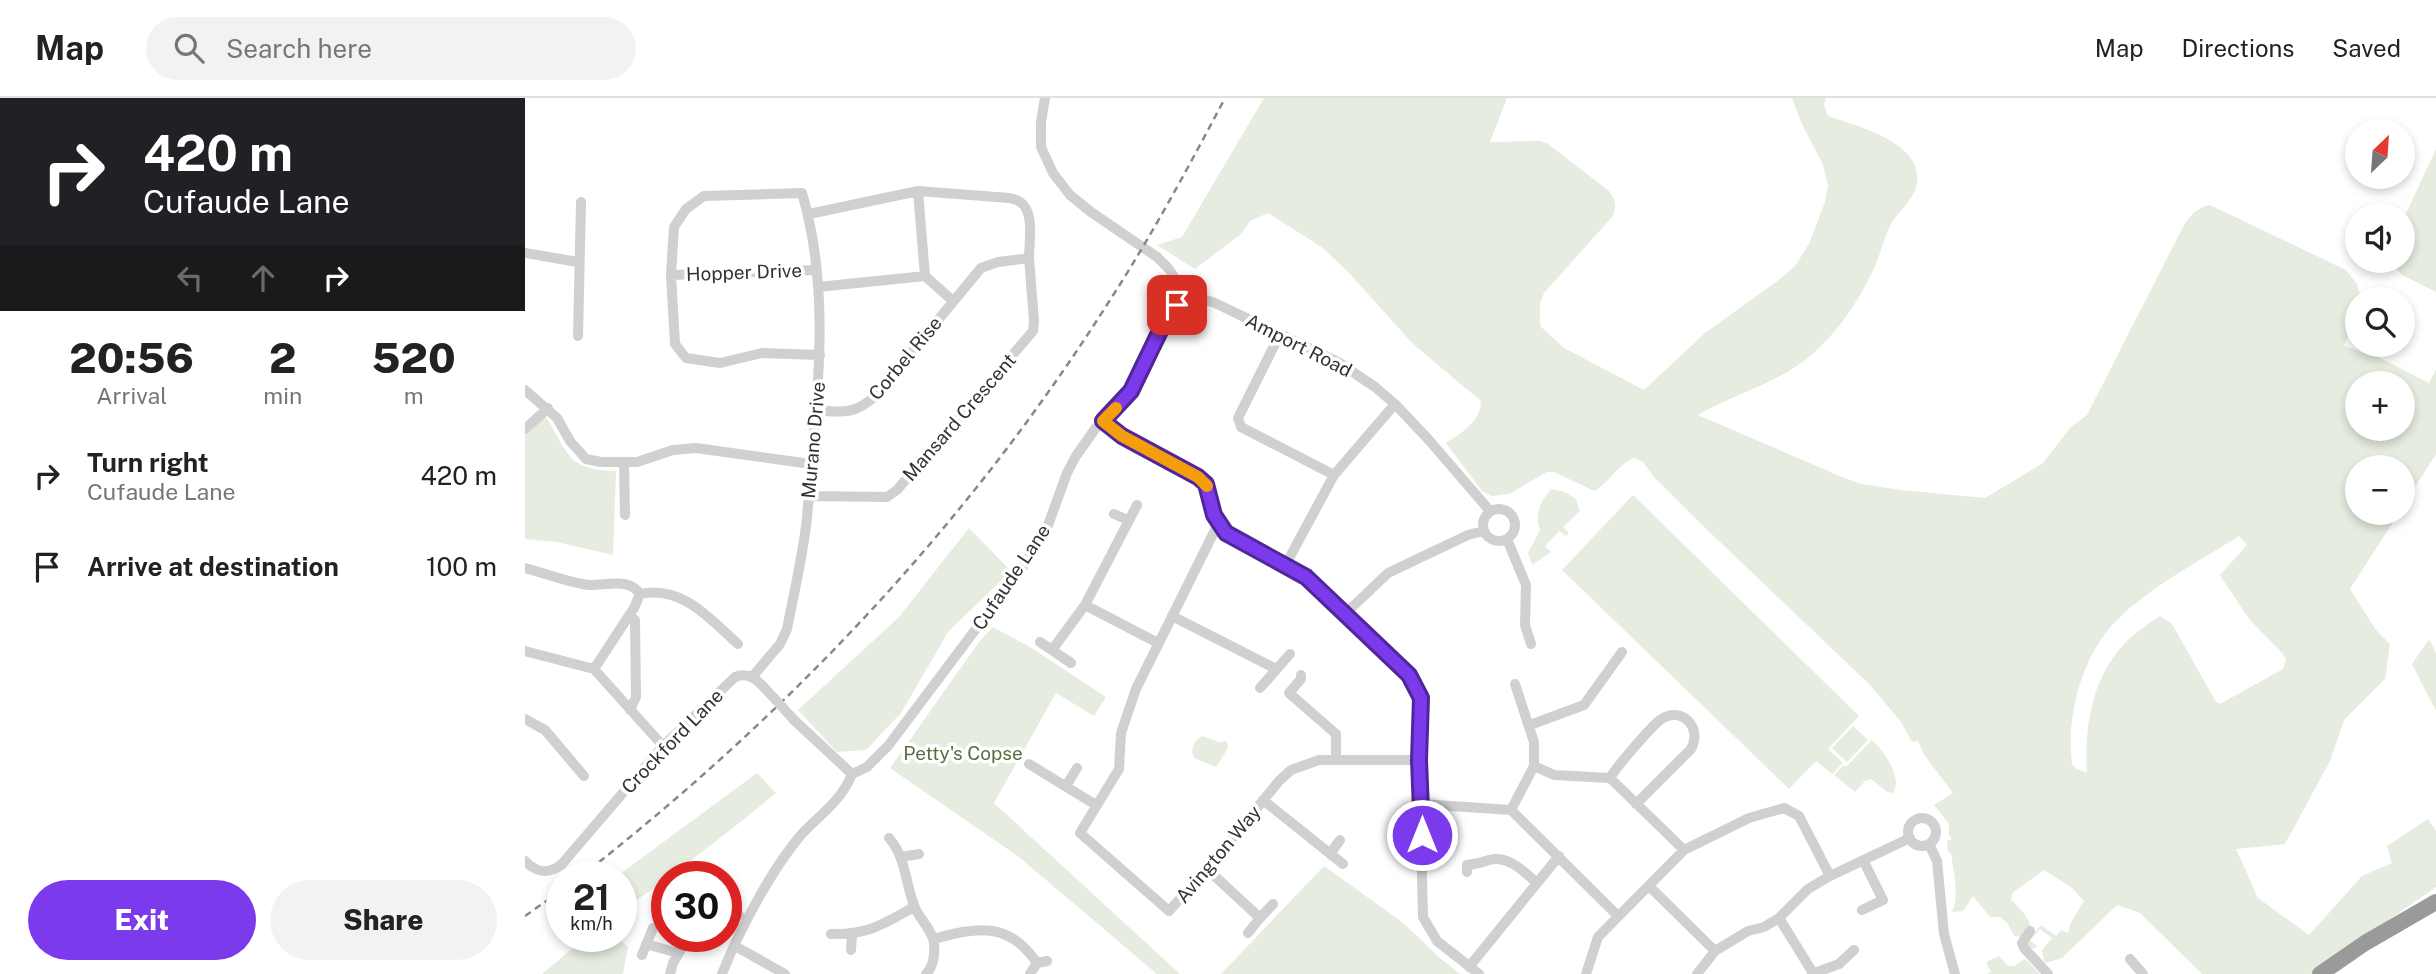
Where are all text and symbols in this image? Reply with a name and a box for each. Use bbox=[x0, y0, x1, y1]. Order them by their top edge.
search box bbox=[146, 17, 636, 80]
text: Map bbox=[35, 29, 104, 67]
icon: search bbox=[170, 29, 208, 67]
text: Search here bbox=[226, 33, 372, 64]
text: Map bbox=[2095, 34, 2144, 62]
text: Directions bbox=[2182, 34, 2294, 62]
text: Saved bbox=[2332, 34, 2401, 62]
north arrow bbox=[2345, 119, 2415, 189]
map controls bbox=[2345, 119, 2415, 525]
text: 420 m bbox=[143, 124, 293, 182]
icon: right bbox=[28, 126, 119, 217]
text: Cufaude Lane bbox=[143, 183, 350, 220]
button: sound bbox=[2345, 203, 2415, 273]
icon: left bbox=[171, 259, 209, 297]
icon: ahead bbox=[244, 259, 282, 297]
icon: right bbox=[317, 259, 355, 297]
street label: Hopper Drive bbox=[686, 259, 802, 285]
pin bbox=[1147, 275, 1207, 335]
icon: arrive bbox=[1158, 286, 1196, 324]
button: search bbox=[2345, 287, 2415, 357]
street label: Amport Road bbox=[1242, 309, 1356, 381]
street label: Corbel Rise bbox=[864, 312, 946, 404]
text: 20:56 bbox=[69, 333, 194, 382]
text: 2 bbox=[269, 333, 297, 382]
text: 520 bbox=[372, 333, 456, 382]
street label: Mansard Crescent bbox=[898, 349, 1020, 485]
button: + bbox=[2345, 371, 2415, 441]
street label: Murano Drive bbox=[797, 381, 829, 499]
text: Arrival bbox=[96, 382, 167, 409]
text: min bbox=[263, 382, 302, 409]
text: m bbox=[404, 382, 424, 409]
text: Turn right bbox=[87, 447, 209, 478]
button: − bbox=[2345, 455, 2415, 525]
icon: right bbox=[28, 457, 66, 495]
text: 420 m bbox=[420, 460, 497, 491]
text: Cufaude Lane bbox=[87, 478, 236, 505]
street label: Cufaude Lane bbox=[968, 520, 1054, 634]
icon: arrive bbox=[28, 548, 66, 586]
text: Arrive at destination bbox=[87, 551, 339, 582]
text: 100 m bbox=[426, 551, 497, 582]
street label: Crockford Lane bbox=[617, 684, 727, 798]
park label: Petty's Copse bbox=[903, 742, 1023, 764]
position arrow bbox=[1385, 798, 1459, 872]
street label: Avington Way bbox=[1171, 801, 1265, 907]
speed limit sign: 30 bbox=[651, 861, 742, 952]
text: 21 bbox=[573, 877, 610, 918]
button: Exit bbox=[28, 880, 256, 960]
button: Share bbox=[270, 880, 497, 960]
text: km/h bbox=[570, 913, 613, 934]

